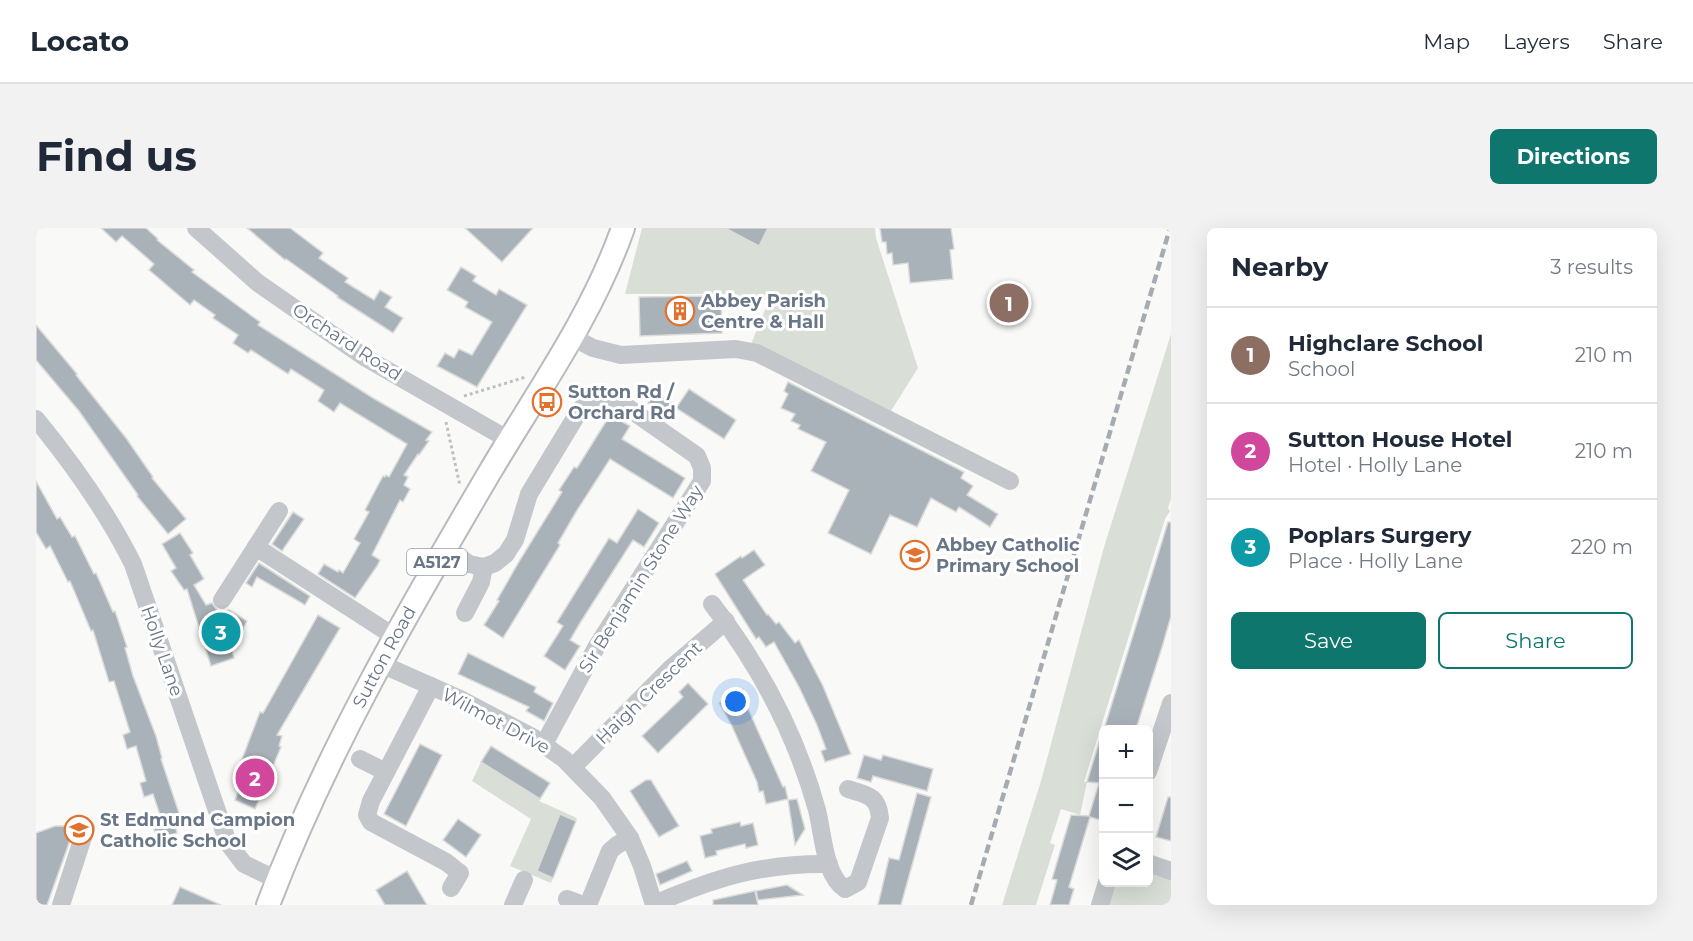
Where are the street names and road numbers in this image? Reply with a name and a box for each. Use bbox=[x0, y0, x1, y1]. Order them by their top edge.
street label: Orchard Road bbox=[288, 299, 406, 385]
street label: Sir Benjamin Stone Way bbox=[574, 481, 708, 677]
road number: A5127 bbox=[407, 549, 467, 575]
street label: Sutton Road bbox=[348, 602, 421, 712]
street label: Holly Lane bbox=[136, 603, 188, 699]
street label: Haigh Crescent bbox=[591, 637, 707, 749]
street label: Wilmot Drive bbox=[438, 683, 554, 759]

